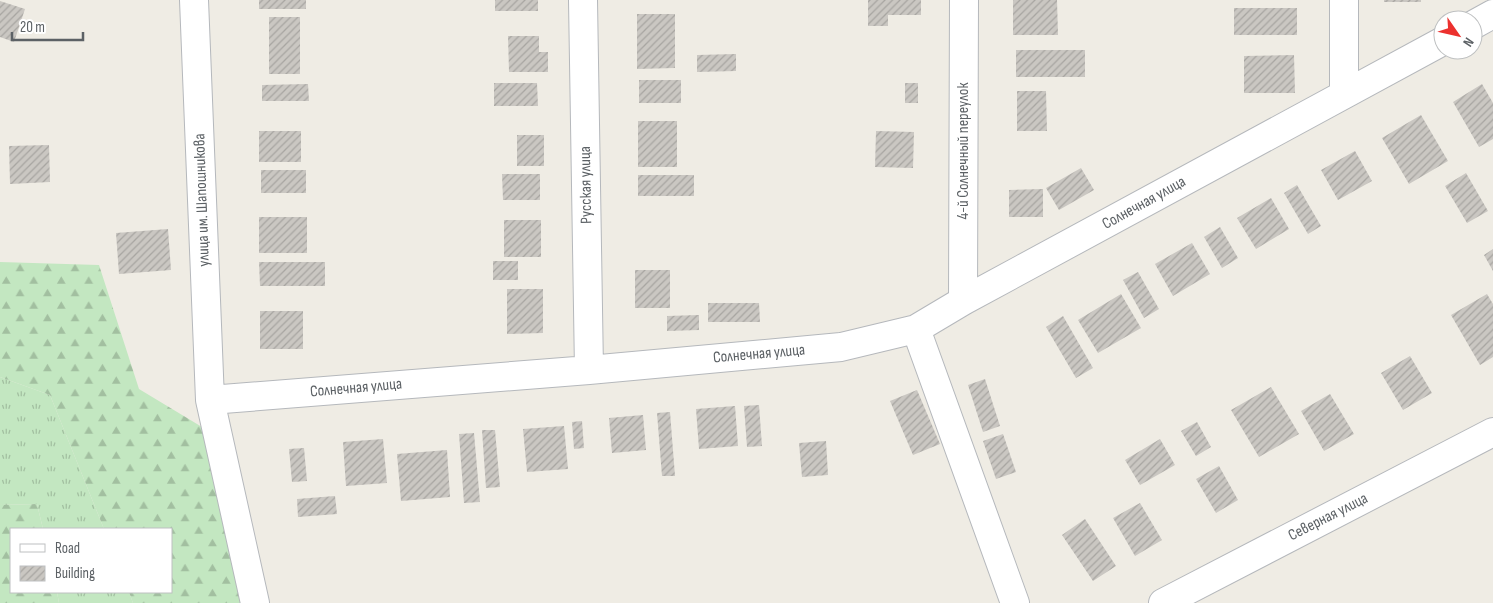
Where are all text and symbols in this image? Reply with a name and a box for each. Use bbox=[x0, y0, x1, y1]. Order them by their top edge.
scale bar bbox=[12, 10, 84, 42]
north arrow bbox=[1433, 10, 1483, 60]
text: 20 m bbox=[20, 18, 45, 37]
text: N bbox=[1459, 34, 1478, 50]
street label: 4-й Солнечный переулок bbox=[954, 82, 973, 220]
street label: улица им. Шапошникова bbox=[190, 133, 214, 267]
street label: Русская улица bbox=[576, 146, 596, 224]
street label: Солнечная улица bbox=[1099, 172, 1189, 234]
street label: Солнечная улица bbox=[712, 341, 806, 367]
street label: Солнечная улица bbox=[309, 375, 403, 401]
street label: Северная улица bbox=[1285, 489, 1371, 545]
legend bbox=[10, 528, 172, 593]
text: Road bbox=[55, 539, 80, 558]
text: Building bbox=[55, 564, 95, 583]

